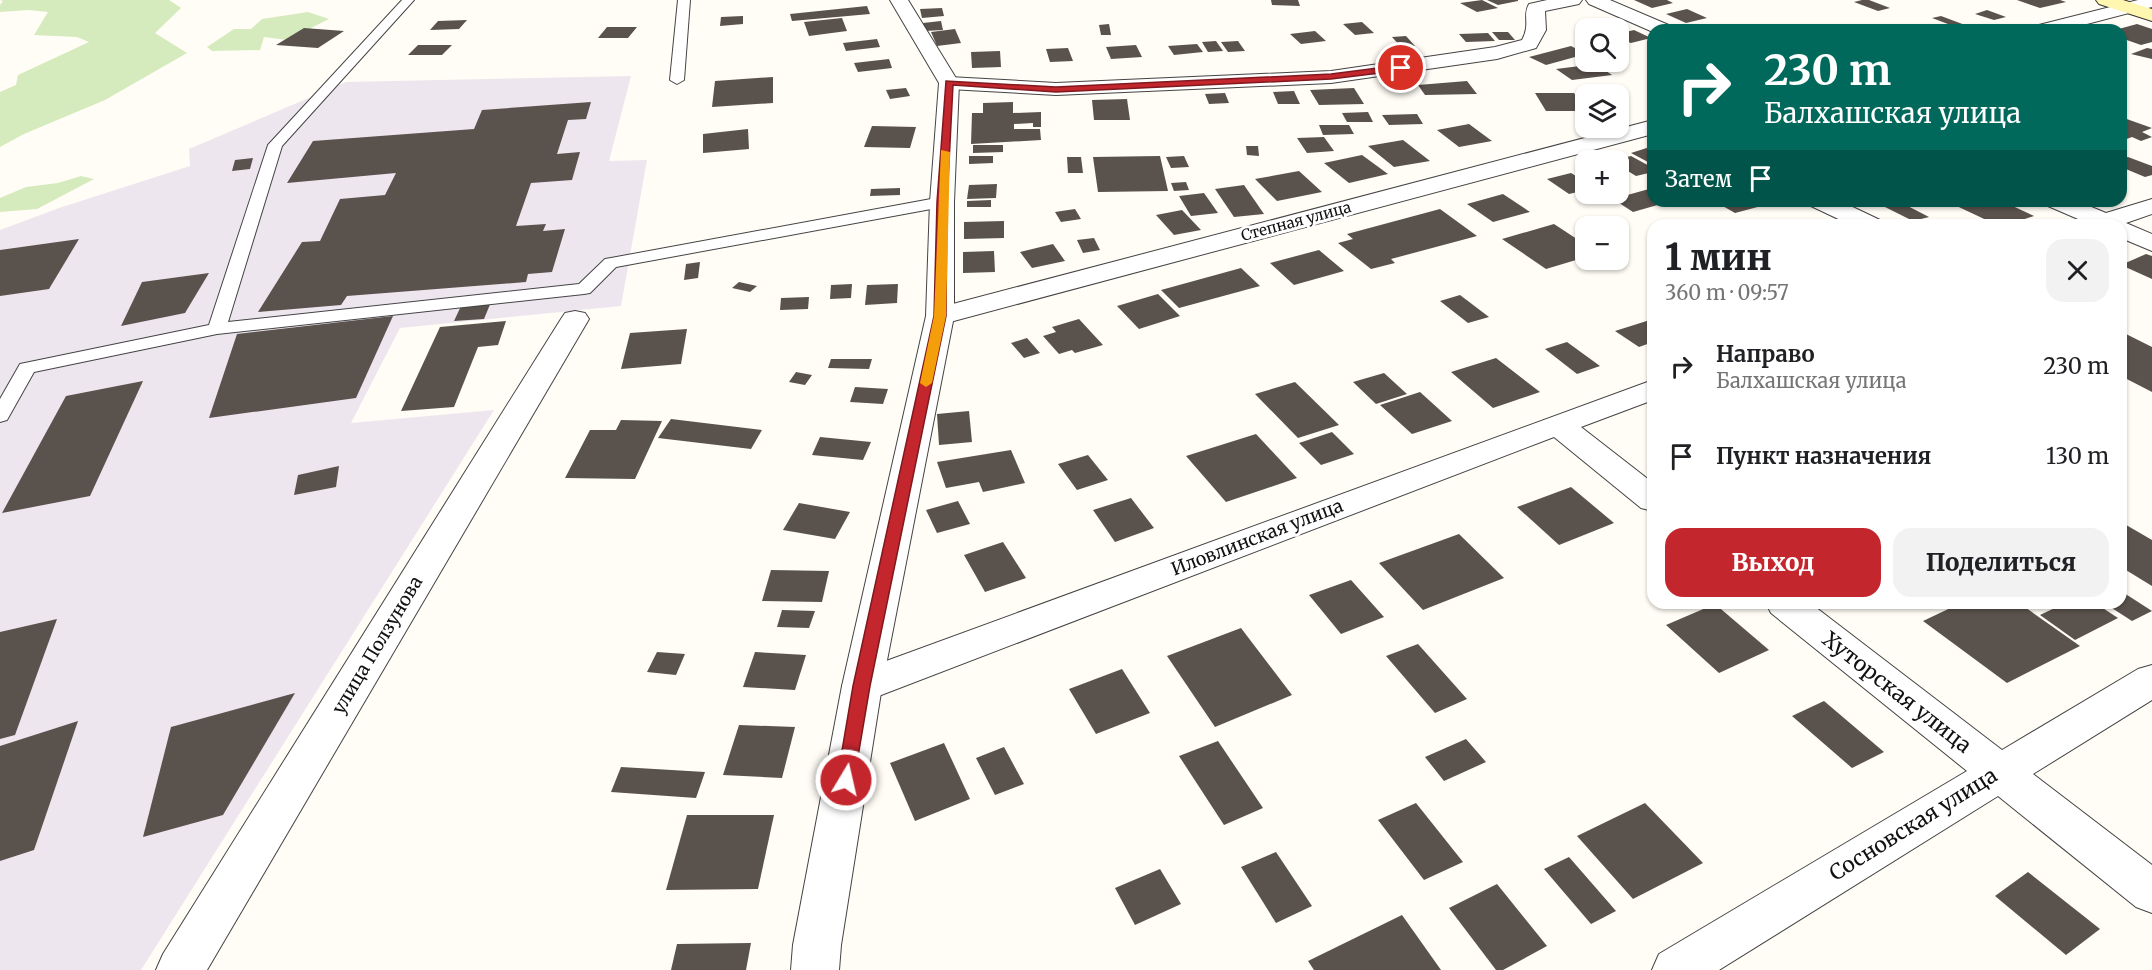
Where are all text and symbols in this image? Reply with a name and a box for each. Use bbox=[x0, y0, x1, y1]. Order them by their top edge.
map controls bbox=[1575, 18, 1629, 270]
button: search bbox=[1575, 18, 1629, 72]
pin bbox=[1375, 42, 1426, 93]
text: 230 m bbox=[1764, 44, 1891, 96]
icon: right bbox=[1665, 48, 1743, 126]
icon: arrive bbox=[1384, 51, 1417, 84]
button: layers bbox=[1575, 84, 1629, 138]
text: Балхашская улица bbox=[1764, 96, 2021, 130]
button: + bbox=[1575, 150, 1629, 204]
icon: arrive bbox=[1744, 162, 1777, 195]
text: Затем bbox=[1665, 165, 1732, 193]
street label: Степная улица bbox=[1239, 197, 1353, 245]
button: − bbox=[1575, 216, 1629, 270]
text: 1 мин bbox=[1665, 235, 1772, 280]
button: close bbox=[2046, 239, 2109, 302]
text: 360 m · 09:57 bbox=[1665, 280, 1789, 305]
text: Направо bbox=[1716, 340, 1815, 368]
icon: right bbox=[1665, 350, 1698, 383]
text: 230 m bbox=[2043, 352, 2109, 380]
text: Балхашская улица bbox=[1716, 368, 1906, 393]
icon: arrive bbox=[1665, 440, 1698, 473]
text: Пункт назначения bbox=[1716, 442, 1931, 470]
text: 130 m bbox=[2046, 442, 2109, 470]
street label: Иловлинская улица bbox=[1168, 494, 1346, 580]
button: Выход bbox=[1665, 528, 1881, 597]
button: Поделиться bbox=[1893, 528, 2109, 597]
street label: улица Ползунова bbox=[327, 572, 427, 718]
street label: Хуторская улица bbox=[1817, 625, 1977, 759]
position arrow bbox=[814, 748, 878, 812]
street label: Сосновская улица bbox=[1824, 761, 2002, 887]

